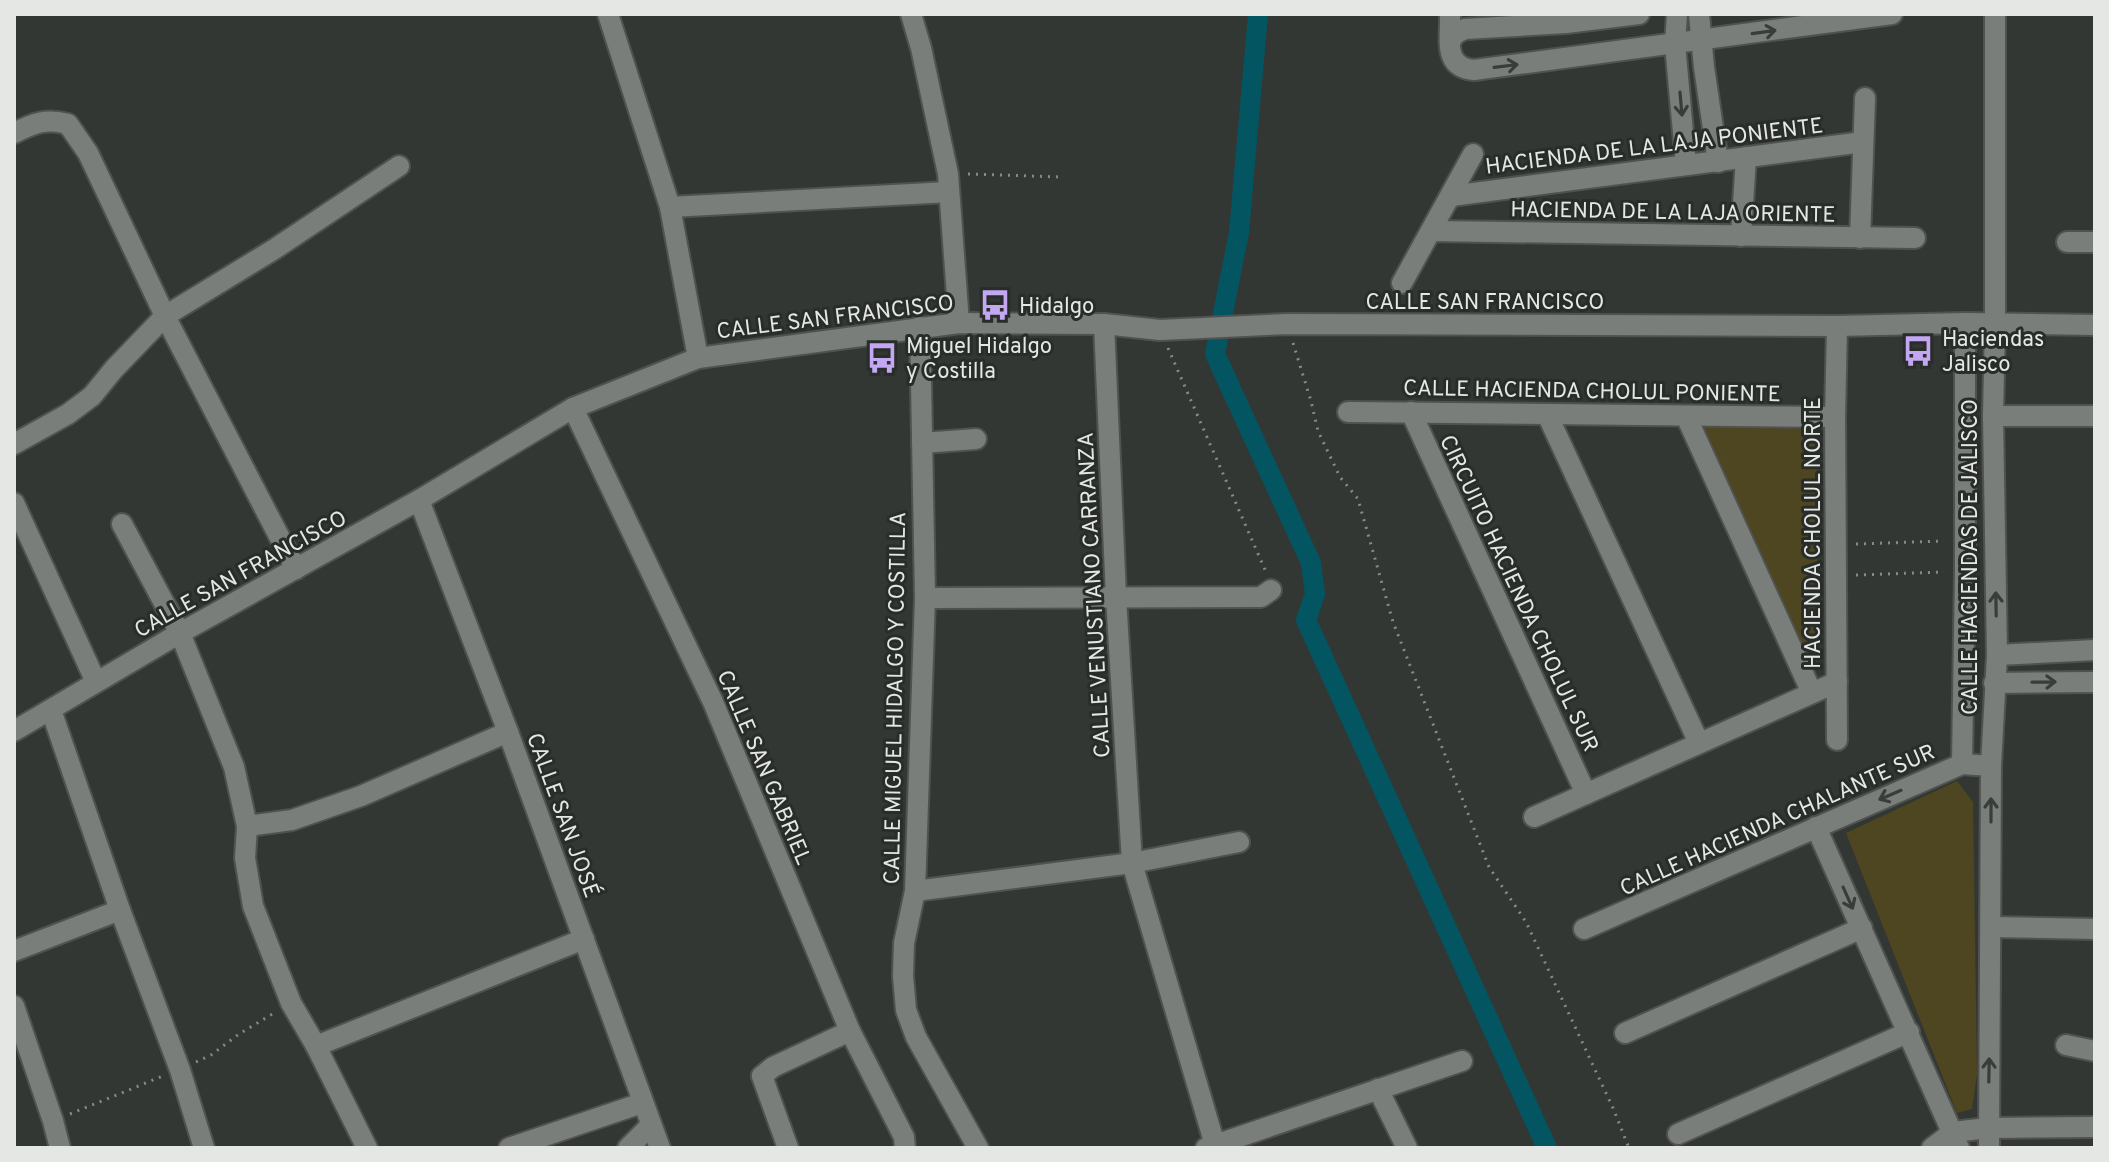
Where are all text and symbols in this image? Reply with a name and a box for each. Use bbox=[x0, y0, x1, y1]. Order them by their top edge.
one-way arrow bbox=[1751, 24, 1776, 39]
one-way arrow bbox=[1492, 58, 1519, 73]
one-way arrow bbox=[1673, 90, 1688, 117]
street label: HACIENDA DE LA LAJA PONIENTE bbox=[1484, 113, 1825, 182]
street label: HACIENDA DE LA LAJA ORIENTE bbox=[1510, 197, 1836, 230]
bus stop icon: Hidalgo bbox=[978, 288, 1012, 322]
street label: CALLE SAN FRANCISCO bbox=[1366, 290, 1604, 317]
street label: CALLE SAN FRANCISCO bbox=[715, 291, 955, 346]
place label: Hidalgo bbox=[1019, 294, 1094, 321]
place label: Haciendas Jalisco bbox=[1942, 327, 2044, 379]
place label: Miguel Hidalgo y Costilla bbox=[906, 334, 1052, 386]
bus stop icon: Haciendas Jalisco bbox=[1901, 334, 1935, 368]
bus stop icon: Miguel Hidalgo y Costilla bbox=[865, 341, 899, 375]
street label: CALLE HACIENDA CHOLUL PONIENTE bbox=[1403, 376, 1781, 409]
street label: HACIENDA CHOLUL NORTE bbox=[1801, 397, 1828, 669]
street label: CALLE HACIENDAS DE JALISCO bbox=[1958, 399, 1985, 715]
street label: CALLE VENUSTIANO CARRANZA bbox=[1073, 431, 1118, 758]
street label: CIRCUITO HACIENDA CHOLUL SUR bbox=[1432, 431, 1603, 757]
street label: CALLE SAN FRANCISCO bbox=[130, 505, 352, 645]
street label: CALLE MIGUEL HIDALGO Y COSTILLA bbox=[880, 511, 913, 885]
one-way arrow bbox=[1988, 591, 2004, 618]
street label: CALLE SAN GABRIEL bbox=[710, 667, 816, 869]
one-way arrow bbox=[2030, 674, 2057, 690]
street label: CALLE SAN JOSÉ bbox=[519, 729, 606, 902]
street label: CALLE HACIENDA CHALANTE SUR bbox=[1616, 739, 1940, 903]
one-way arrow bbox=[1878, 788, 1903, 803]
one-way arrow bbox=[1983, 797, 1999, 824]
one-way arrow bbox=[1842, 885, 1857, 910]
one-way arrow bbox=[1981, 1057, 1997, 1084]

